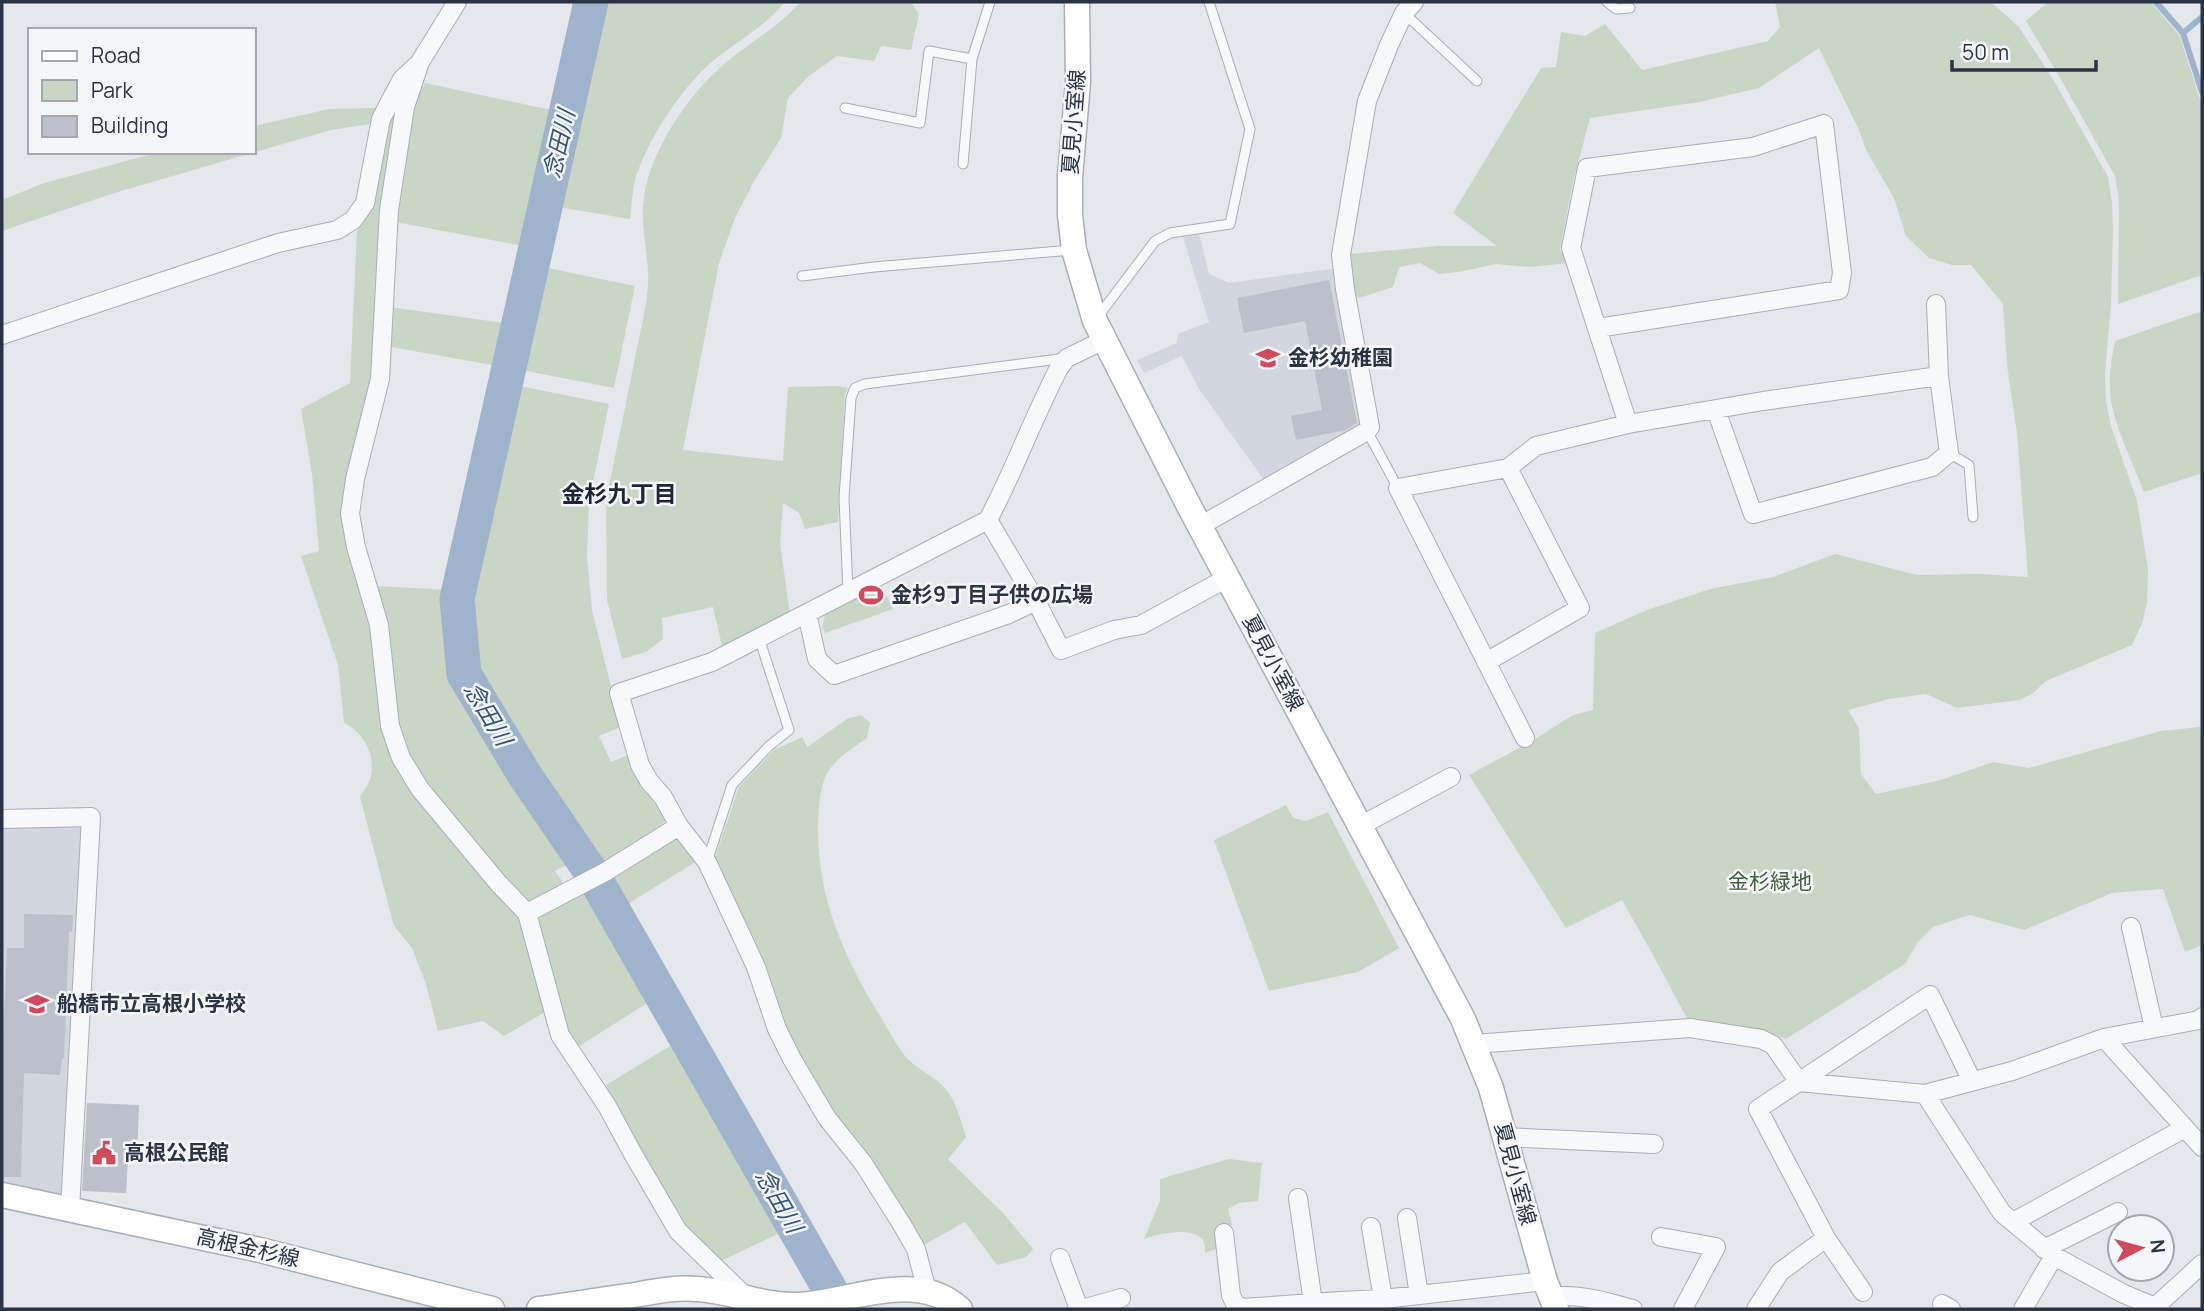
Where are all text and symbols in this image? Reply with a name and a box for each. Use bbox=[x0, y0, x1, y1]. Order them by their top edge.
legend bbox=[28, 28, 256, 154]
scale bar bbox=[1952, 28, 2096, 72]
text: 50 m bbox=[1962, 38, 2009, 66]
text: Road bbox=[91, 41, 141, 69]
street label: 夏見小室線 bbox=[1055, 69, 1091, 175]
text: Park bbox=[91, 76, 133, 104]
water label: 念田川 bbox=[535, 104, 582, 181]
text: Building bbox=[91, 111, 168, 139]
place label: 金杉幼稚園 bbox=[1288, 343, 1393, 371]
school or university icon: 金杉幼稚園 bbox=[1254, 344, 1282, 372]
district label: 金杉九丁目 bbox=[562, 477, 677, 509]
place label: 金杉9丁目子供の広場 bbox=[891, 580, 1093, 608]
sports icon: 金杉9丁目子供の広場 bbox=[857, 581, 885, 609]
street label: 夏見小室線 bbox=[1237, 610, 1311, 715]
water label: 念田川 bbox=[457, 676, 522, 754]
park label: 金杉緑地 bbox=[1728, 867, 1812, 895]
place label: 船橋市立高根小学校 bbox=[57, 989, 246, 1017]
school or university icon: 船橋市立高根小学校 bbox=[23, 990, 51, 1018]
street label: 夏見小室線 bbox=[1489, 1119, 1543, 1228]
place label: 高根公民館 bbox=[124, 1138, 229, 1166]
public building icon: 高根公民館 bbox=[90, 1139, 118, 1167]
water label: 念田川 bbox=[749, 1163, 812, 1241]
north arrow bbox=[2106, 1213, 2176, 1283]
street label: 高根金杉線 bbox=[194, 1222, 303, 1272]
text: N bbox=[2144, 1238, 2172, 1254]

